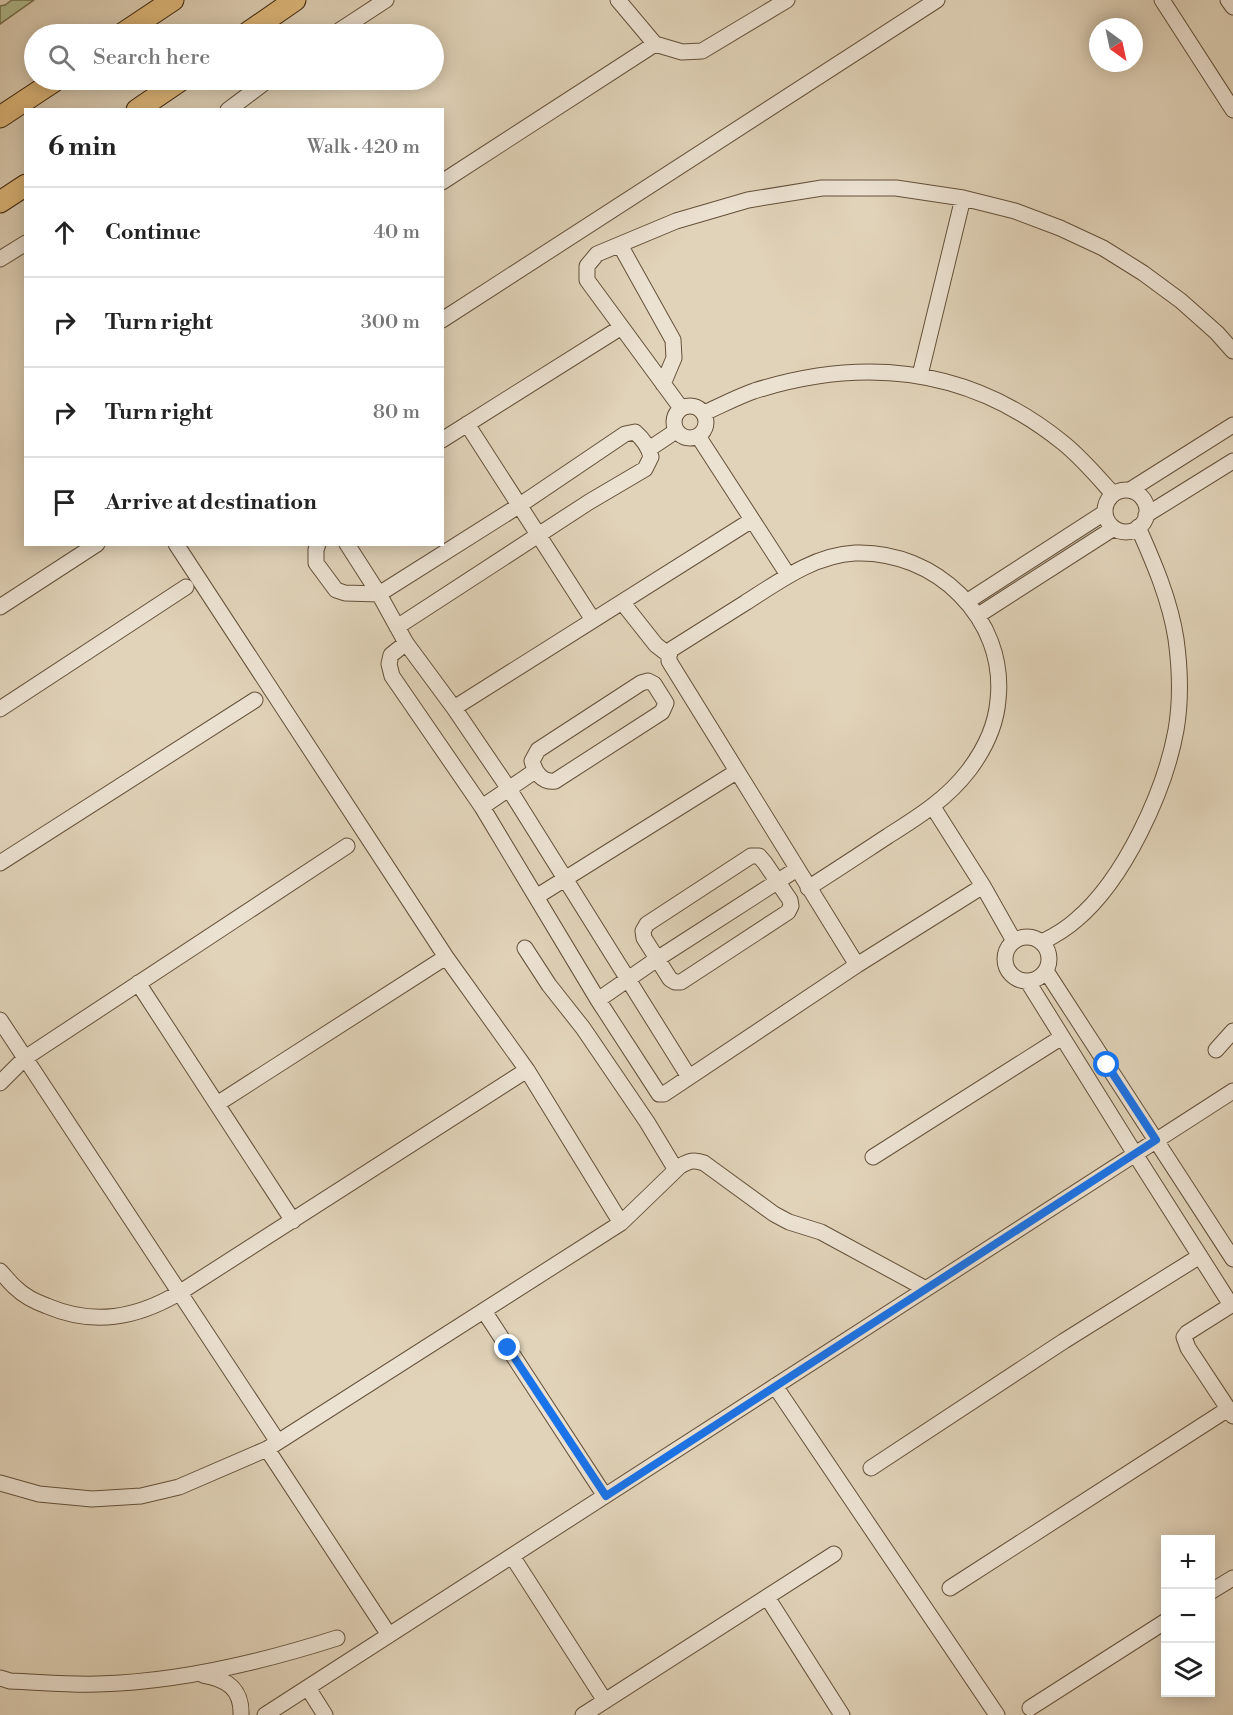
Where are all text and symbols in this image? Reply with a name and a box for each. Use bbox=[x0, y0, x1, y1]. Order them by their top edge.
north arrow bbox=[1089, 18, 1143, 72]
search box bbox=[24, 24, 444, 90]
icon: search bbox=[45, 41, 78, 74]
text: Search here bbox=[93, 44, 210, 71]
text: 6 min bbox=[48, 131, 116, 163]
text: Walk · 420 m bbox=[307, 135, 420, 160]
icon: ahead bbox=[48, 216, 81, 249]
text: Continue bbox=[105, 219, 201, 246]
text: 40 m bbox=[373, 220, 420, 245]
icon: right bbox=[48, 306, 81, 339]
text: Turn right bbox=[105, 309, 213, 336]
text: 300 m bbox=[361, 310, 420, 335]
icon: right bbox=[48, 396, 81, 429]
text: Turn right bbox=[105, 399, 213, 426]
text: 80 m bbox=[373, 400, 420, 425]
icon: arrive bbox=[48, 486, 81, 519]
text: Arrive at destination bbox=[105, 489, 317, 516]
route start bbox=[1093, 1051, 1119, 1077]
route end bbox=[494, 1334, 520, 1360]
map controls bbox=[1161, 1535, 1215, 1697]
button: + bbox=[1161, 1535, 1215, 1589]
button: − bbox=[1161, 1589, 1215, 1643]
button: layers bbox=[1161, 1643, 1215, 1697]

